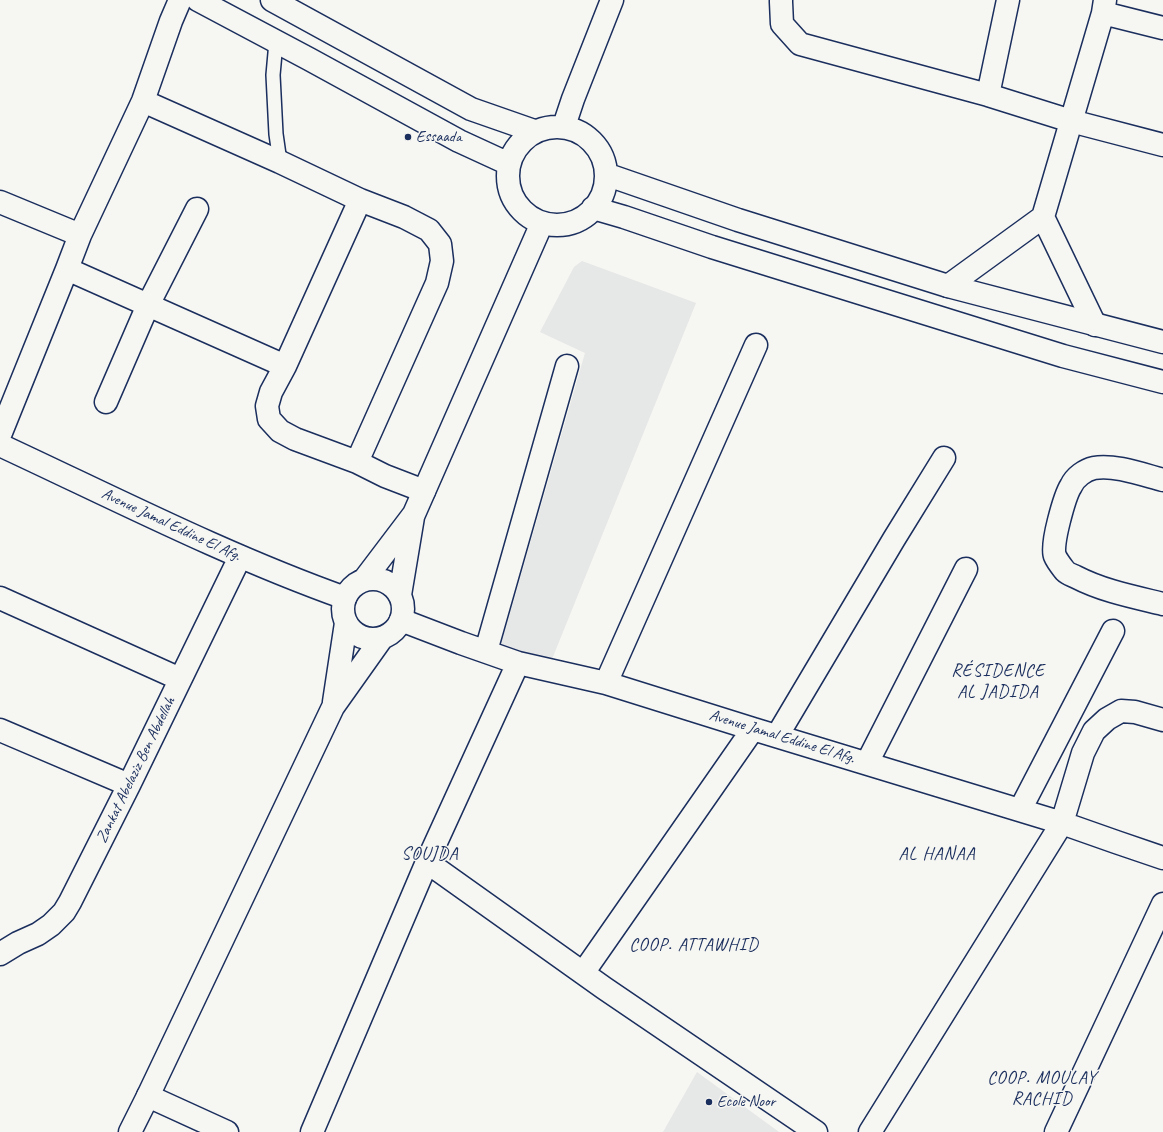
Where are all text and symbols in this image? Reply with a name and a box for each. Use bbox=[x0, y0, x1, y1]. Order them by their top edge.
place label: Essaada bbox=[416, 127, 462, 147]
marker: Essaada bbox=[403, 132, 413, 142]
street label: Avenue Jamal Eddine El Afg. bbox=[98, 484, 244, 566]
district label: RÉSIDENCE AL JADIDA bbox=[952, 660, 1044, 702]
street label: Zankat Abelaziz Ben Abdellah bbox=[92, 694, 180, 846]
street label: Avenue Jamal Eddine El Afg. bbox=[707, 706, 857, 768]
district label: SOUJDA bbox=[402, 843, 458, 865]
district label: AL HANAA bbox=[899, 843, 975, 865]
district label: COOP. ATTAWHID bbox=[630, 934, 758, 956]
district label: COOP. MOULAY RACHID bbox=[987, 1067, 1097, 1110]
place label: Ecole Noor bbox=[717, 1092, 775, 1112]
marker: Ecole Noor bbox=[704, 1097, 714, 1107]

